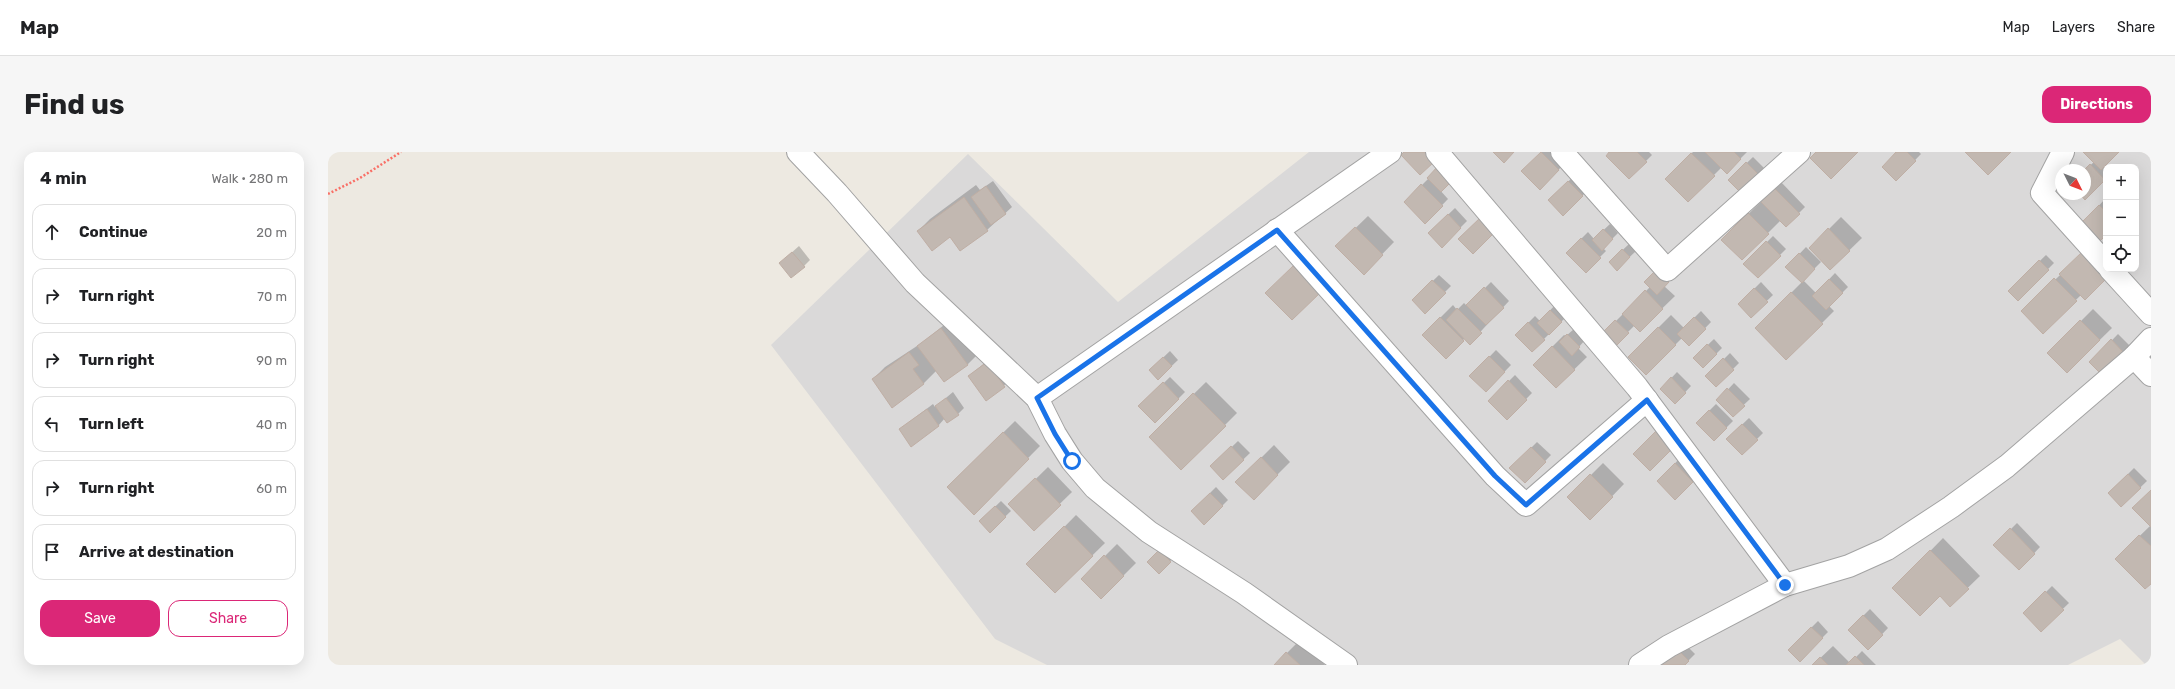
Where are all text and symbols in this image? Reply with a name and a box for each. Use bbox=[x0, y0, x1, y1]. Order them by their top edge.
text: Map bbox=[20, 16, 59, 39]
text: Map bbox=[2003, 19, 2030, 36]
text: Layers bbox=[2052, 19, 2095, 36]
text: Share bbox=[2117, 19, 2155, 36]
button: Directions bbox=[2042, 86, 2151, 123]
text: Find us bbox=[24, 88, 124, 121]
north arrow bbox=[2055, 164, 2091, 200]
map controls bbox=[2103, 164, 2139, 272]
button: + bbox=[2103, 164, 2139, 200]
text: 4 min bbox=[40, 168, 87, 188]
text: Walk · 280 m bbox=[211, 171, 288, 186]
button: − bbox=[2103, 200, 2139, 236]
icon: ahead bbox=[41, 221, 63, 243]
text: Continue bbox=[79, 223, 148, 241]
text: 20 m bbox=[256, 225, 287, 240]
button: locate bbox=[2103, 236, 2139, 272]
icon: right bbox=[41, 285, 63, 307]
text: Turn right bbox=[79, 287, 154, 305]
text: 70 m bbox=[257, 289, 287, 304]
icon: right bbox=[41, 349, 63, 371]
text: Turn right bbox=[79, 351, 154, 369]
text: 90 m bbox=[256, 353, 287, 368]
icon: left bbox=[41, 413, 63, 435]
text: Turn left bbox=[79, 415, 144, 433]
text: 40 m bbox=[256, 417, 287, 432]
route start bbox=[1063, 452, 1081, 470]
icon: right bbox=[41, 477, 63, 499]
text: Turn right bbox=[79, 479, 154, 497]
text: 60 m bbox=[256, 481, 287, 496]
icon: arrive bbox=[41, 541, 63, 563]
text: Arrive at destination bbox=[79, 543, 234, 561]
route end bbox=[1776, 576, 1794, 594]
button: Save bbox=[40, 600, 160, 637]
button: Share bbox=[168, 600, 288, 637]

